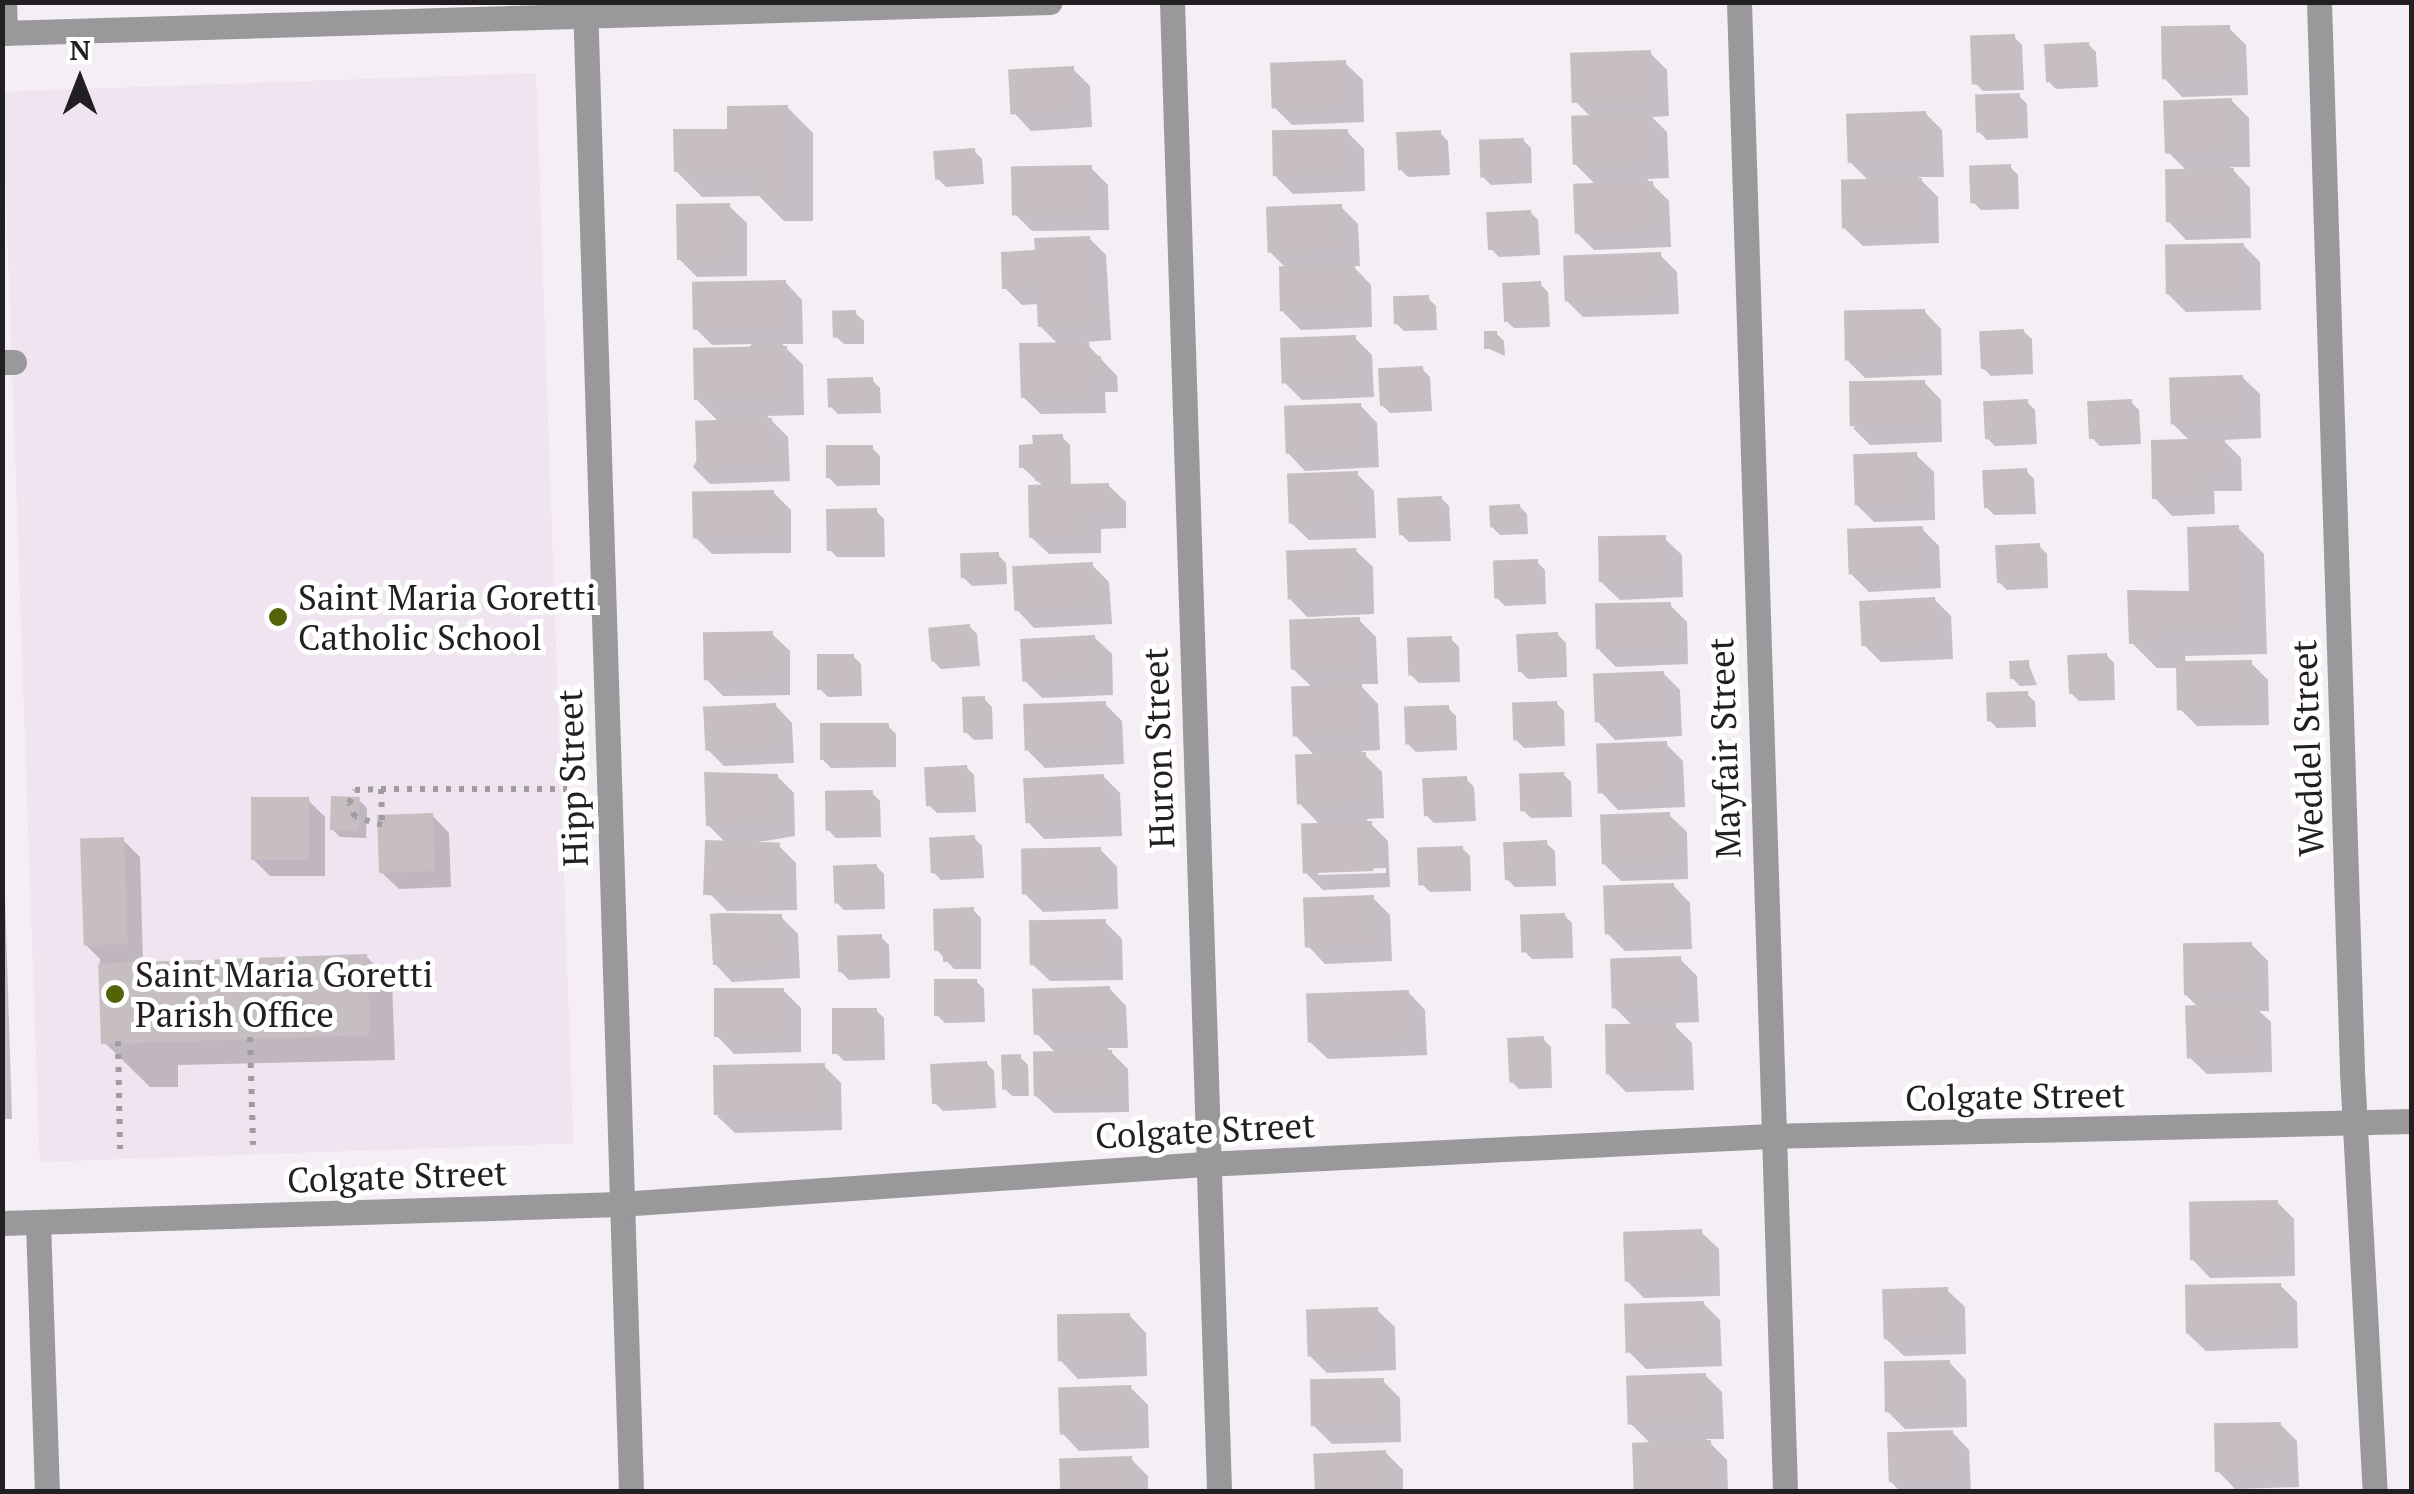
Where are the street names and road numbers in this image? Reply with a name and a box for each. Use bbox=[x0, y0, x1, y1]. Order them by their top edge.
street label: Mayfair Street bbox=[1699, 637, 1749, 859]
street label: Weddel Street bbox=[2282, 639, 2332, 857]
street label: Huron Street bbox=[1134, 647, 1182, 849]
street label: Hipp Street bbox=[548, 689, 596, 867]
street label: Colgate Street bbox=[1905, 1073, 2125, 1119]
street label: Colgate Street bbox=[1094, 1103, 1316, 1157]
street label: Colgate Street bbox=[286, 1151, 508, 1201]

